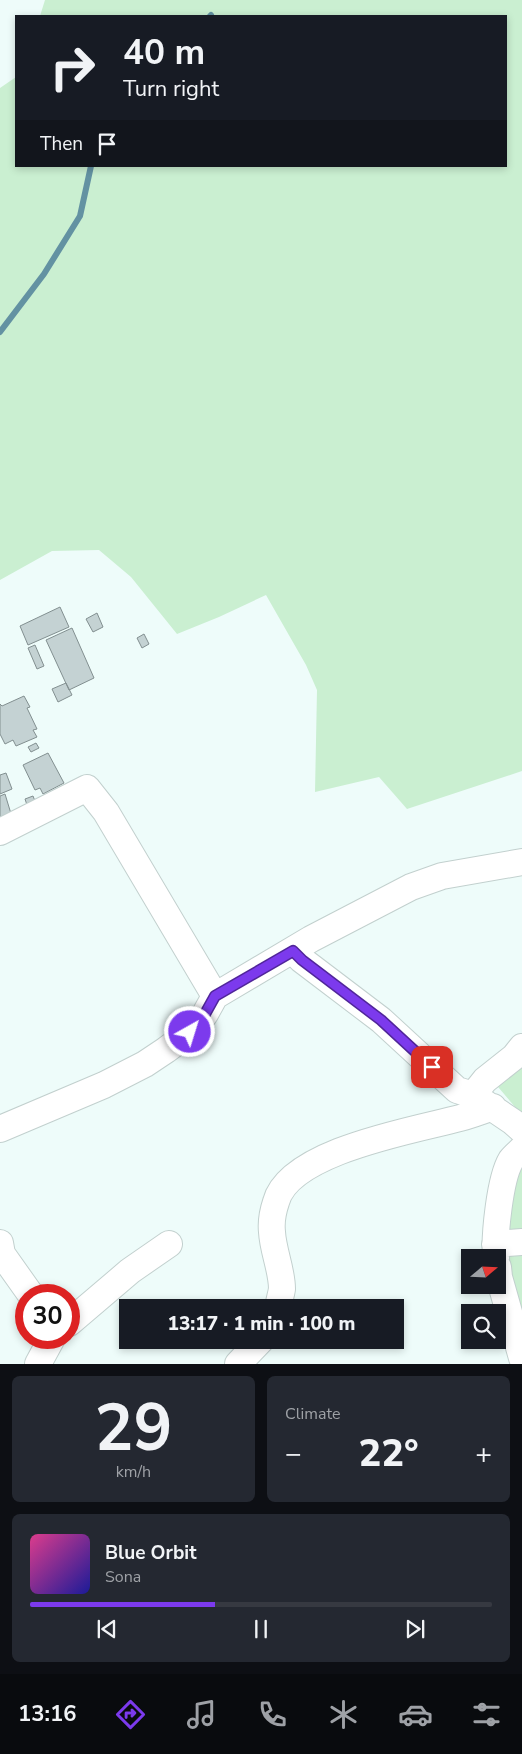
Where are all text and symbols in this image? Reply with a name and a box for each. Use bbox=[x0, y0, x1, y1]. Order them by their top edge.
text: 40 m bbox=[123, 29, 205, 76]
icon: right bbox=[40, 35, 105, 100]
text: Turn right bbox=[123, 74, 219, 104]
icon: arrive bbox=[93, 130, 121, 158]
text: Then bbox=[40, 131, 83, 157]
position arrow bbox=[163, 1005, 215, 1057]
pin bbox=[411, 1046, 453, 1088]
icon: arrive bbox=[418, 1053, 446, 1081]
north arrow bbox=[461, 1249, 506, 1294]
map controls bbox=[461, 1249, 506, 1349]
speed limit sign: 30 bbox=[15, 1284, 80, 1349]
button: search bbox=[461, 1304, 506, 1349]
text: 13:17 · 1 min · 100 m bbox=[168, 1311, 355, 1337]
text: 29 bbox=[94, 1384, 173, 1473]
text: Climate bbox=[285, 1403, 340, 1425]
text: 22° bbox=[358, 1428, 419, 1479]
text: − bbox=[285, 1435, 302, 1473]
text: + bbox=[475, 1435, 492, 1473]
text: km/h bbox=[116, 1461, 151, 1483]
text: Blue Orbit bbox=[105, 1540, 196, 1566]
text: Sona bbox=[105, 1566, 141, 1588]
icon: previous bbox=[93, 1615, 121, 1643]
icon: pause bbox=[247, 1615, 275, 1643]
icon: next bbox=[401, 1615, 429, 1643]
icon: directions bbox=[113, 1697, 148, 1732]
icon: music bbox=[184, 1697, 219, 1732]
icon: phone bbox=[255, 1697, 290, 1732]
icon: climate bbox=[326, 1697, 361, 1732]
icon: car bbox=[398, 1697, 433, 1732]
icon: filters bbox=[469, 1697, 504, 1732]
text: 13:16 bbox=[18, 1699, 76, 1729]

